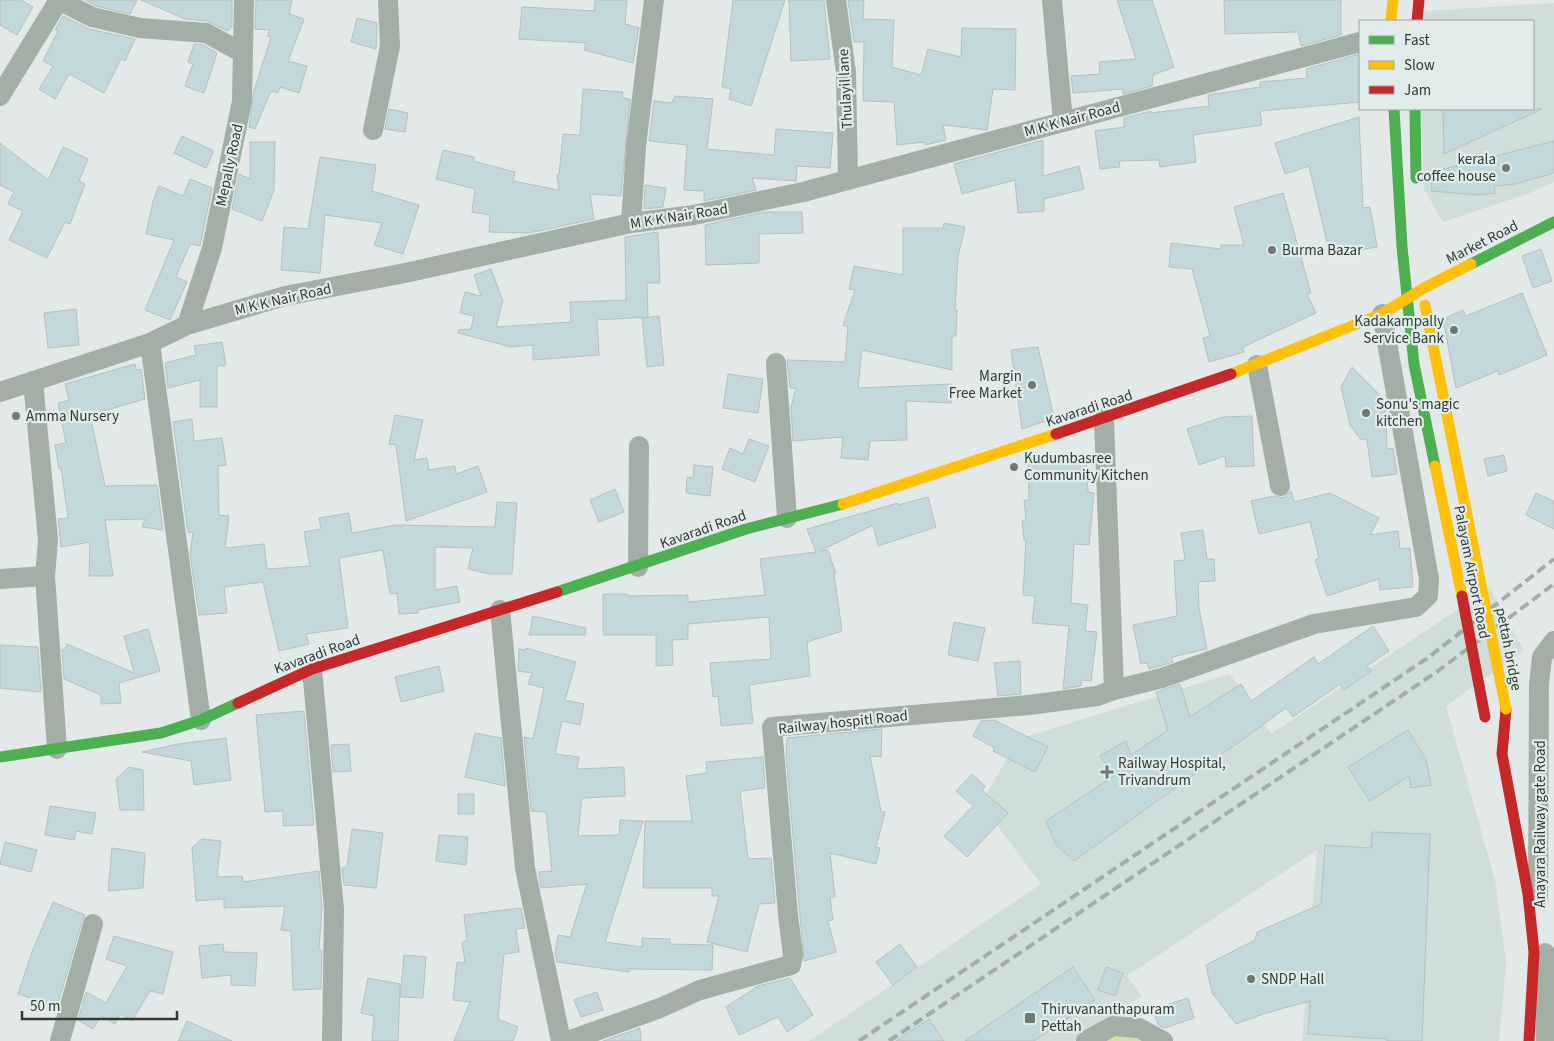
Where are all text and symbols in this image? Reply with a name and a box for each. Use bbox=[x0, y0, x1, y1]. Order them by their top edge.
legend bbox=[1359, 20, 1534, 110]
text: Fast bbox=[1404, 30, 1430, 51]
street label: Thulayil lane bbox=[833, 48, 858, 130]
text: Slow bbox=[1404, 55, 1435, 76]
text: Jam bbox=[1404, 80, 1431, 101]
street label: M K K Nair Road bbox=[1022, 97, 1122, 142]
street label: Mepally Road bbox=[210, 122, 248, 208]
place label: kerala coffee house bbox=[1417, 149, 1496, 187]
marker: kerala coffee house bbox=[1500, 162, 1512, 174]
street label: M K K Nair Road bbox=[629, 198, 729, 235]
street label: Market Road bbox=[1443, 215, 1522, 270]
place label: Burma Bazar bbox=[1282, 240, 1363, 261]
marker: Burma Bazar bbox=[1266, 244, 1278, 256]
street label: M K K Nair Road bbox=[233, 278, 334, 321]
place label: Kadakampally Service Bank bbox=[1354, 311, 1445, 349]
marker: Kadakampally Service Bank bbox=[1448, 324, 1460, 336]
place label: Margin Free Market bbox=[949, 366, 1022, 404]
marker: Margin Free Market bbox=[1026, 379, 1038, 391]
street label: Kavaradi Road bbox=[1043, 385, 1135, 432]
place label: Sonu's magic kitchen bbox=[1376, 394, 1459, 432]
place label: Amma Nursery bbox=[26, 406, 119, 427]
marker: Sonu's magic kitchen bbox=[1360, 407, 1372, 419]
marker: Amma Nursery bbox=[10, 410, 22, 422]
place label: Kudumbasree Community Kitchen bbox=[1024, 448, 1149, 486]
marker: Kudumbasree Community Kitchen bbox=[1008, 461, 1020, 473]
street label: Palayam Airport Road bbox=[1448, 504, 1495, 641]
street label: Kavaradi Road bbox=[657, 505, 749, 554]
street label: pettah bridge bbox=[1490, 606, 1527, 692]
street label: Kavaradi Road bbox=[271, 629, 363, 680]
street label: Railway hospitl Road bbox=[777, 705, 909, 740]
street label: Anayara Railway gate Road bbox=[1530, 740, 1551, 908]
place label: Railway Hospital, Trivandrum bbox=[1118, 753, 1226, 791]
marker: Railway Hospital, Trivandrum bbox=[1100, 765, 1114, 779]
place label: SNDP Hall bbox=[1261, 969, 1325, 990]
marker: SNDP Hall bbox=[1245, 973, 1257, 985]
scale bar bbox=[22, 988, 178, 1020]
text: 50 m bbox=[30, 996, 60, 1017]
place label: Thiruvananthapuram Pettah bbox=[1041, 999, 1175, 1037]
marker: Thiruvananthapuram Pettah bbox=[1023, 1011, 1037, 1025]

